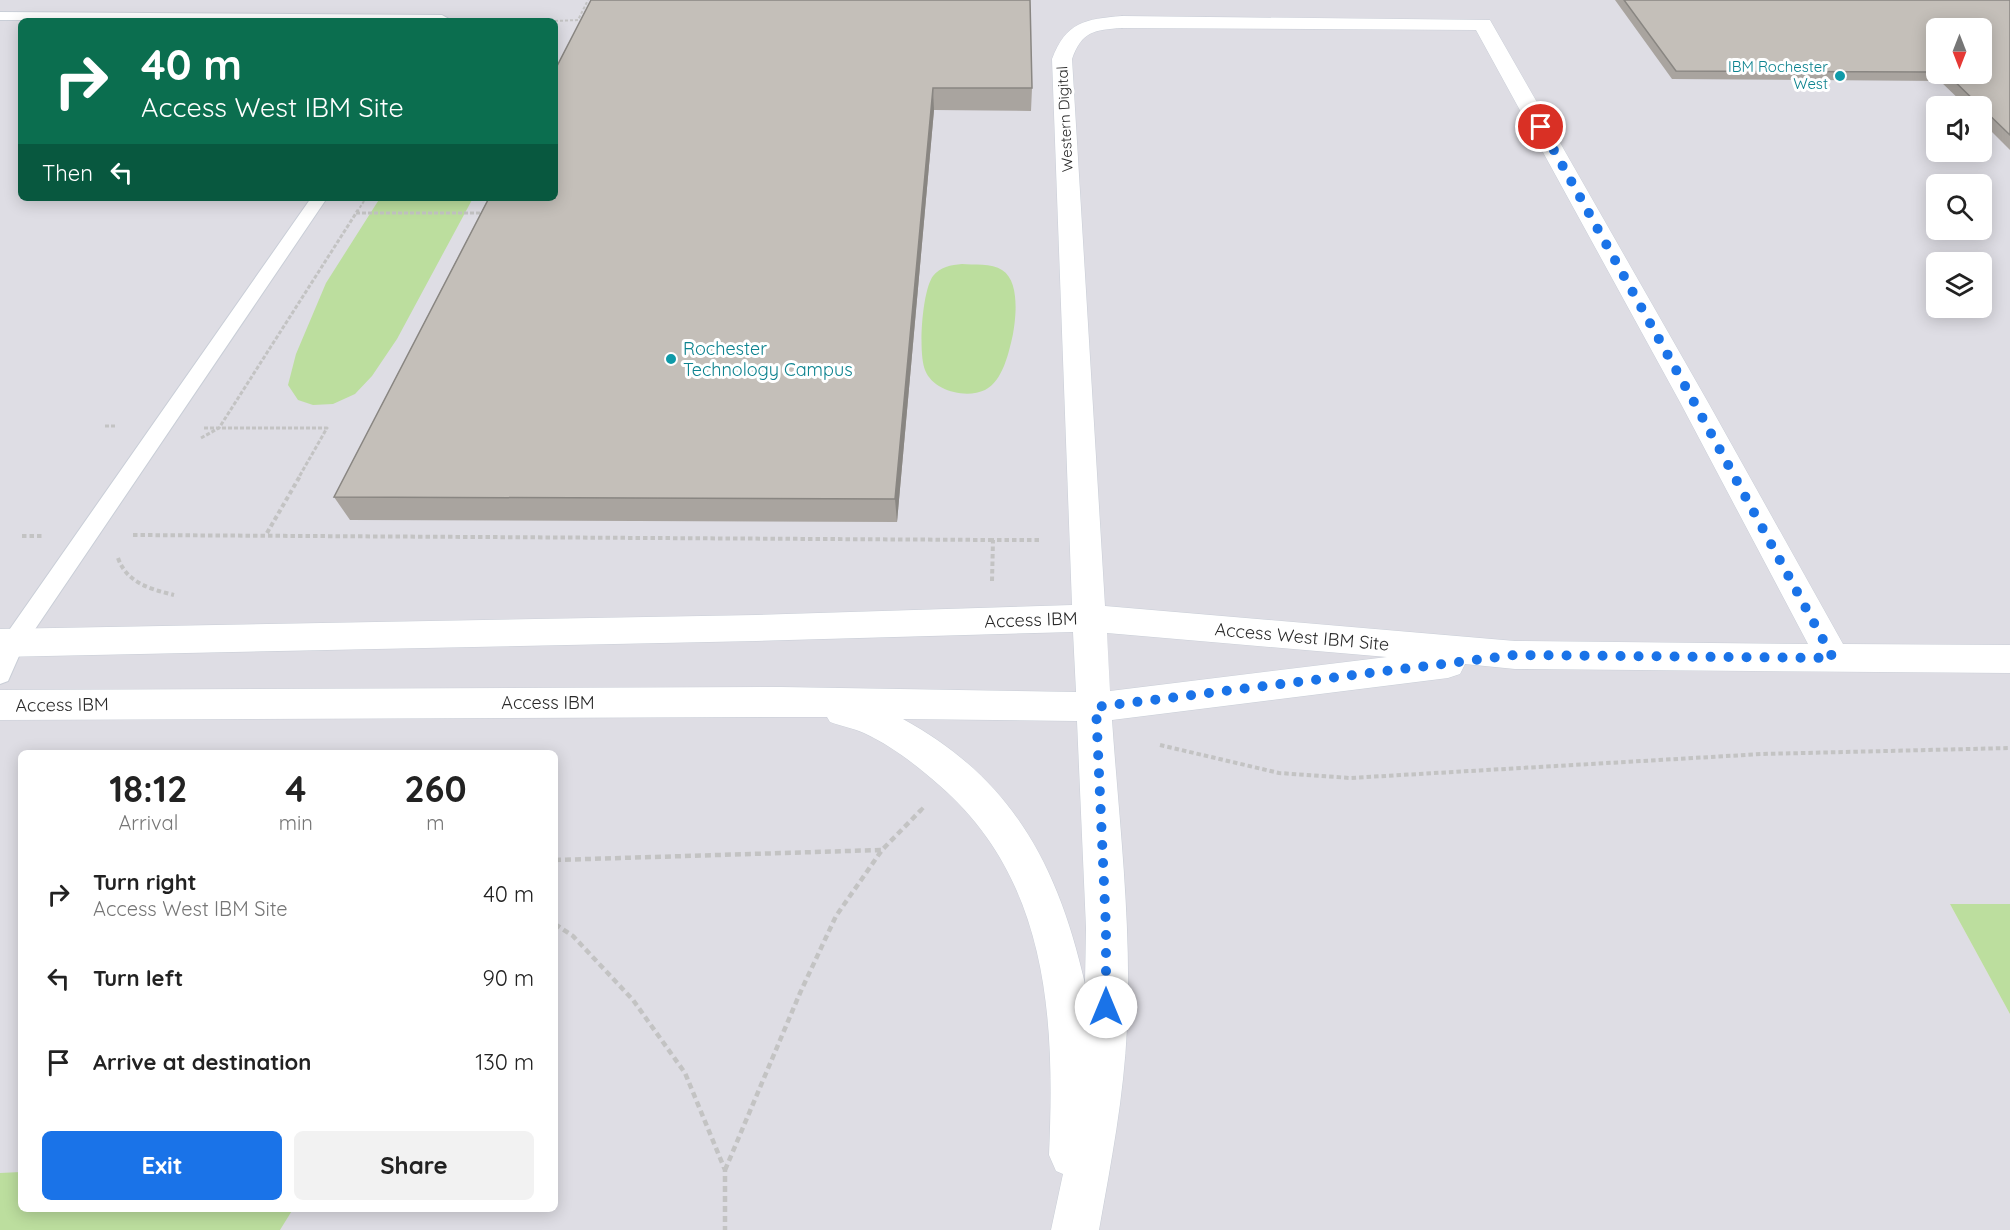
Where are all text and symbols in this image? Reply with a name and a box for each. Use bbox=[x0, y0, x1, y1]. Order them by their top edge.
north arrow bbox=[1926, 18, 1992, 84]
map controls bbox=[1926, 18, 1992, 318]
text: 40 m bbox=[141, 38, 242, 91]
icon: right bbox=[42, 42, 120, 120]
place label: IBM Rochester West bbox=[1728, 57, 1828, 93]
street label: Western Digital bbox=[1052, 66, 1077, 172]
marker: IBM Rochester West bbox=[1833, 69, 1847, 83]
text: Access West IBM Site bbox=[141, 90, 404, 124]
button: sound bbox=[1926, 96, 1992, 162]
pin bbox=[1515, 101, 1566, 152]
icon: arrive bbox=[1524, 110, 1557, 143]
icon: left bbox=[105, 156, 138, 189]
text: Then bbox=[42, 159, 93, 187]
button: search bbox=[1926, 174, 1992, 240]
button: layers bbox=[1926, 252, 1992, 318]
place label: Rochester Technology Campus bbox=[683, 337, 853, 381]
marker: Rochester Technology Campus bbox=[664, 352, 678, 366]
street label: Access IBM bbox=[984, 606, 1078, 633]
street label: Access West IBM Site bbox=[1214, 617, 1390, 656]
street label: Access IBM bbox=[501, 691, 595, 714]
street label: Access IBM bbox=[15, 692, 109, 717]
text: 18:12 bbox=[109, 766, 187, 811]
text: 4 bbox=[285, 766, 306, 811]
text: 260 bbox=[404, 766, 467, 811]
text: Arrival bbox=[118, 810, 178, 835]
text: min bbox=[279, 810, 313, 835]
text: m bbox=[426, 810, 445, 835]
text: Turn right bbox=[93, 868, 197, 896]
icon: right bbox=[42, 878, 75, 911]
text: 40 m bbox=[483, 880, 534, 908]
text: Access West IBM Site bbox=[93, 896, 288, 921]
icon: left bbox=[42, 962, 75, 995]
text: Turn left bbox=[93, 964, 183, 992]
text: 90 m bbox=[483, 964, 534, 992]
position arrow bbox=[1074, 975, 1138, 1039]
icon: arrive bbox=[42, 1046, 75, 1079]
text: Arrive at destination bbox=[93, 1048, 311, 1076]
text: 130 m bbox=[475, 1048, 534, 1076]
button: Exit bbox=[42, 1131, 282, 1200]
button: Share bbox=[294, 1131, 534, 1200]

